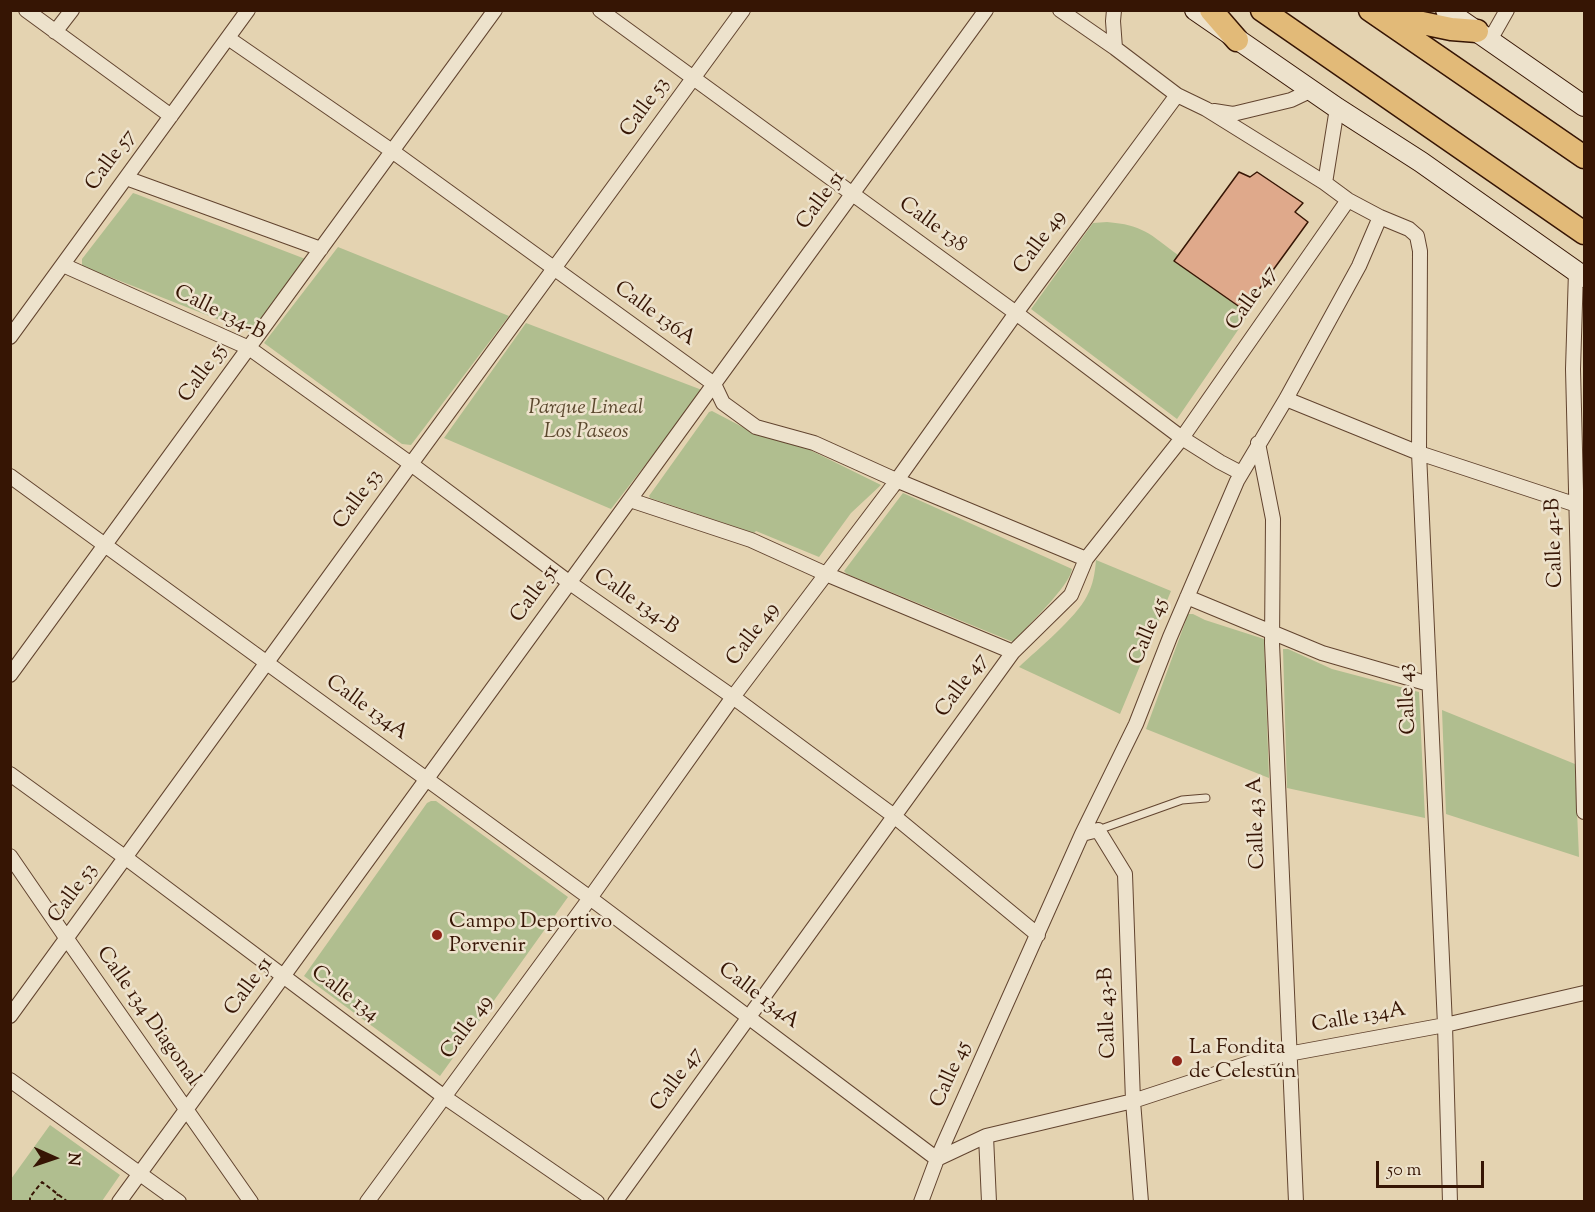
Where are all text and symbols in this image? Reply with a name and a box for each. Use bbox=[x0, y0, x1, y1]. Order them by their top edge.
street label: Calle 53 bbox=[616, 73, 676, 143]
street label: Calle 57 bbox=[81, 125, 143, 197]
street label: Calle 51 bbox=[792, 167, 852, 235]
street label: Calle 138 bbox=[893, 193, 971, 259]
street label: Calle 49 bbox=[1009, 206, 1073, 280]
street label: Calle 47 bbox=[1222, 262, 1284, 336]
street label: Calle 136A bbox=[608, 277, 700, 353]
street label: Calle 134-B bbox=[169, 281, 269, 347]
street label: Calle 55 bbox=[174, 340, 234, 408]
park label: Parque Lineal Los Paseos bbox=[528, 396, 644, 446]
street label: Calle 53 bbox=[329, 465, 389, 535]
street label: Calle 41-B bbox=[1542, 498, 1570, 588]
street label: Calle 51 bbox=[506, 560, 566, 628]
street label: Calle 134-B bbox=[587, 564, 683, 642]
street label: Calle 45 bbox=[1125, 595, 1175, 669]
street label: Calle 49 bbox=[722, 598, 786, 672]
street label: Calle 47 bbox=[931, 649, 995, 723]
street label: Calle 43 bbox=[1395, 663, 1423, 735]
street label: Calle 134A bbox=[320, 671, 412, 747]
street label: Calle 43 A bbox=[1244, 776, 1272, 870]
street label: Calle 53 bbox=[44, 859, 104, 929]
place label: Campo Deportivo Porvenir bbox=[449, 910, 612, 960]
marker: Campo Deportivo Porvenir bbox=[430, 928, 444, 942]
street label: Calle 134 Diagonal bbox=[90, 942, 204, 1092]
street label: Calle 51 bbox=[220, 953, 280, 1021]
street label: Calle 134A bbox=[712, 958, 804, 1036]
street label: Calle 134 bbox=[305, 961, 383, 1029]
street label: Calle 43-B bbox=[1095, 967, 1123, 1059]
street label: Calle 49 bbox=[436, 991, 500, 1065]
street label: Calle 134A bbox=[1310, 998, 1408, 1040]
place label: La Fondita de Celestún bbox=[1189, 1036, 1296, 1086]
street label: Calle 45 bbox=[926, 1038, 978, 1112]
street label: Calle 47 bbox=[646, 1043, 710, 1117]
marker: La Fondita de Celestún bbox=[1170, 1054, 1184, 1068]
north arrow bbox=[24, 1128, 84, 1188]
scale bar bbox=[1379, 1149, 1487, 1187]
text: N bbox=[61, 1152, 84, 1166]
text: 50 m bbox=[1387, 1158, 1421, 1184]

